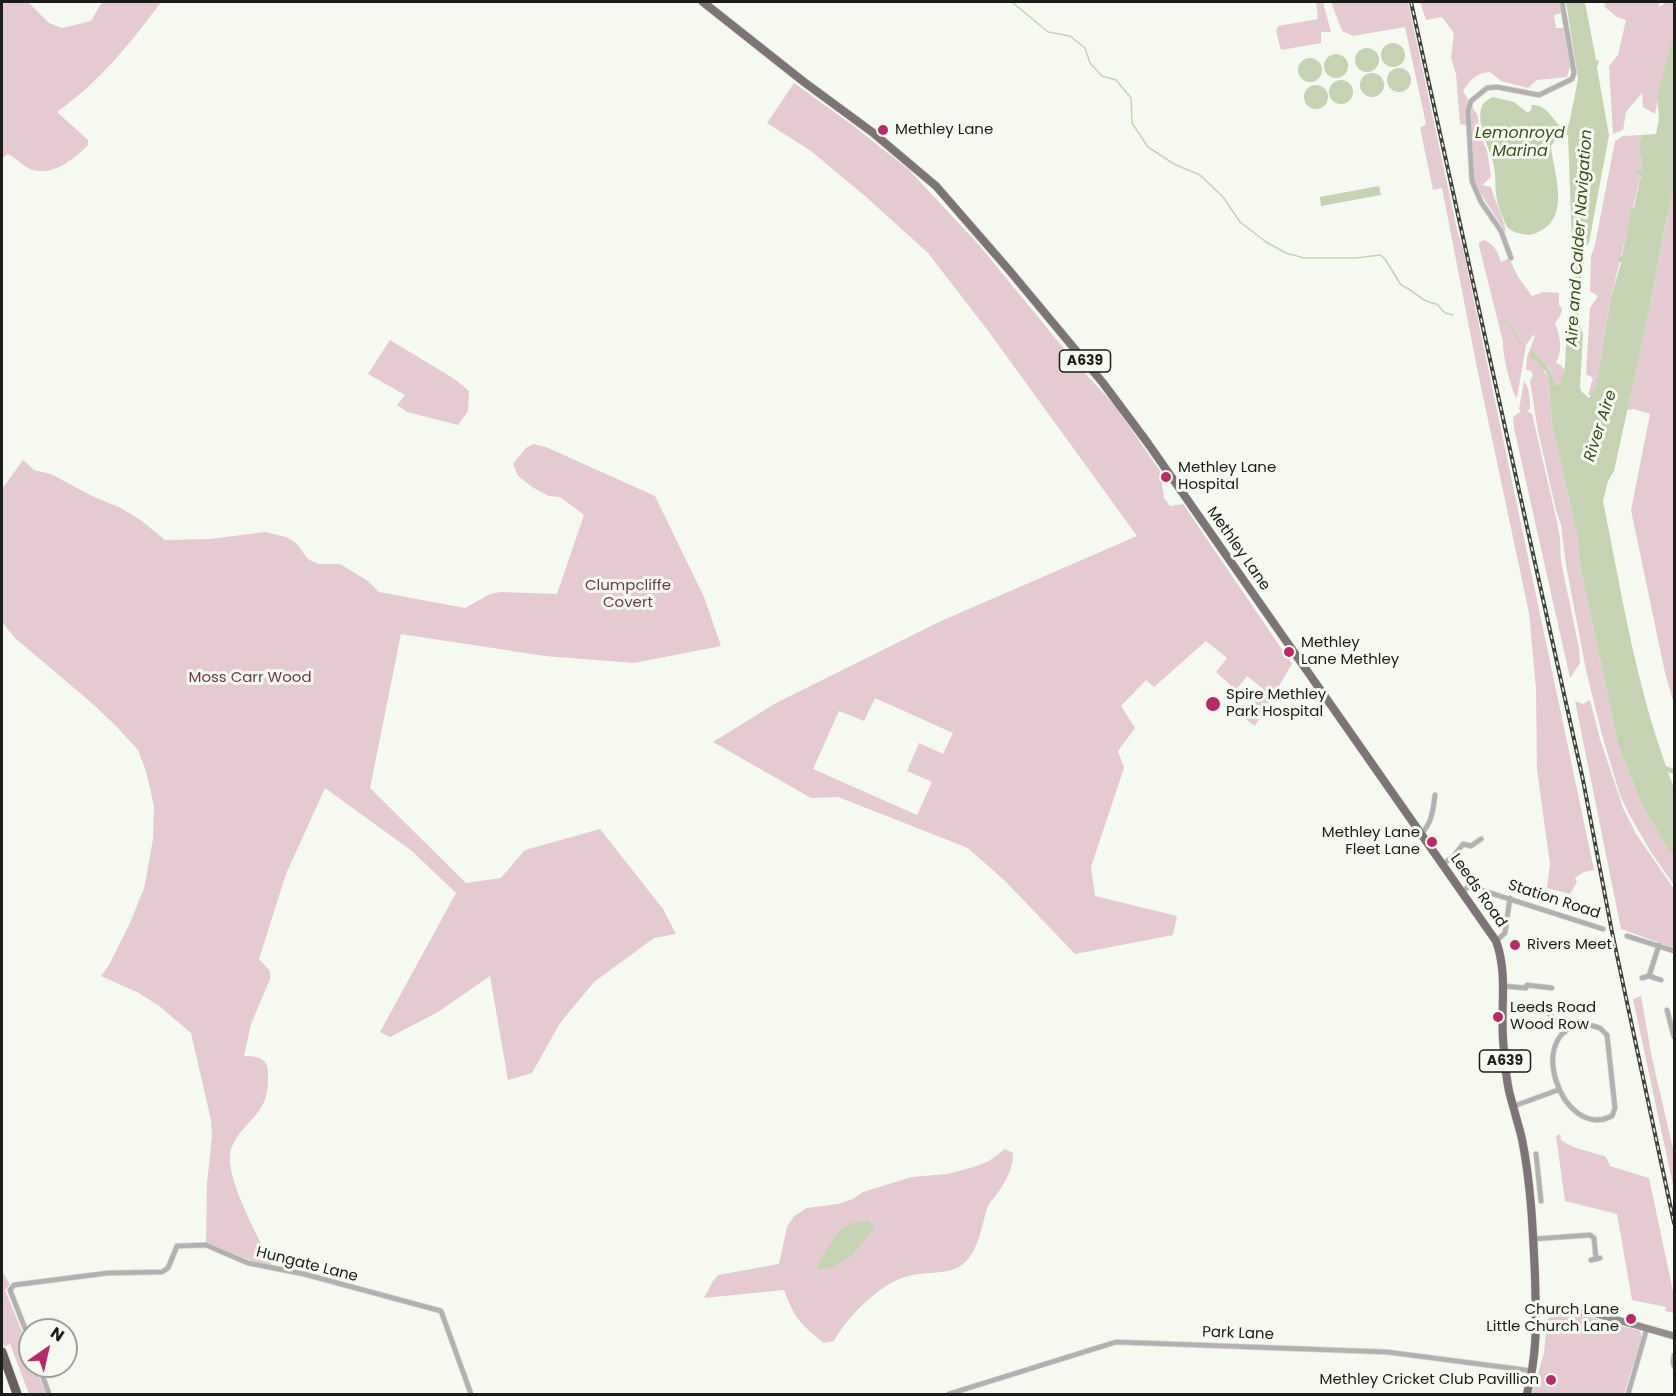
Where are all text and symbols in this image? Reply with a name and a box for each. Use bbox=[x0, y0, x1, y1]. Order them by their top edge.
place label: Methley Lane bbox=[895, 121, 993, 139]
marker: Methley Lane bbox=[876, 123, 890, 137]
water label: Lemonroyd Marina bbox=[1475, 124, 1565, 162]
water label: Aire and Calder Navigation bbox=[1563, 129, 1597, 347]
road number: A639 bbox=[1060, 350, 1110, 372]
water label: River Aire bbox=[1580, 388, 1622, 464]
place label: Methley Lane Hospital bbox=[1178, 459, 1276, 494]
marker: Methley Lane Hospital bbox=[1159, 470, 1173, 484]
street label: Methley Lane bbox=[1202, 504, 1274, 594]
park label: Clumpcliffe Covert bbox=[585, 577, 671, 612]
place label: Methley Lane Methley bbox=[1301, 634, 1399, 669]
marker: Methley Lane Methley bbox=[1282, 645, 1296, 659]
park label: Moss Carr Wood bbox=[188, 669, 312, 687]
place label: Spire Methley Park Hospital bbox=[1226, 686, 1326, 721]
marker: Spire Methley Park Hospital bbox=[1204, 695, 1222, 713]
place label: Methley Lane Fleet Lane bbox=[1322, 824, 1420, 859]
marker: Methley Lane Fleet Lane bbox=[1425, 835, 1439, 849]
street label: Leeds Road bbox=[1446, 851, 1510, 931]
street label: Station Road bbox=[1506, 877, 1602, 923]
place label: Rivers Meet bbox=[1527, 936, 1612, 954]
marker: Rivers Meet bbox=[1508, 938, 1522, 952]
place label: Leeds Road Wood Row bbox=[1510, 999, 1596, 1034]
marker: Leeds Road Wood Row bbox=[1491, 1010, 1505, 1024]
road number: A639 bbox=[1480, 1050, 1530, 1072]
street label: Hungate Lane bbox=[254, 1244, 360, 1286]
place label: Church Lane Little Church Lane bbox=[1486, 1301, 1619, 1336]
marker: Church Lane Little Church Lane bbox=[1624, 1312, 1638, 1326]
north arrow bbox=[18, 1318, 78, 1378]
text: N bbox=[46, 1321, 69, 1347]
street label: Park Lane bbox=[1202, 1324, 1274, 1344]
place label: Methley Cricket Club Pavillion bbox=[1320, 1371, 1539, 1389]
marker: Methley Cricket Club Pavillion bbox=[1544, 1373, 1558, 1387]

